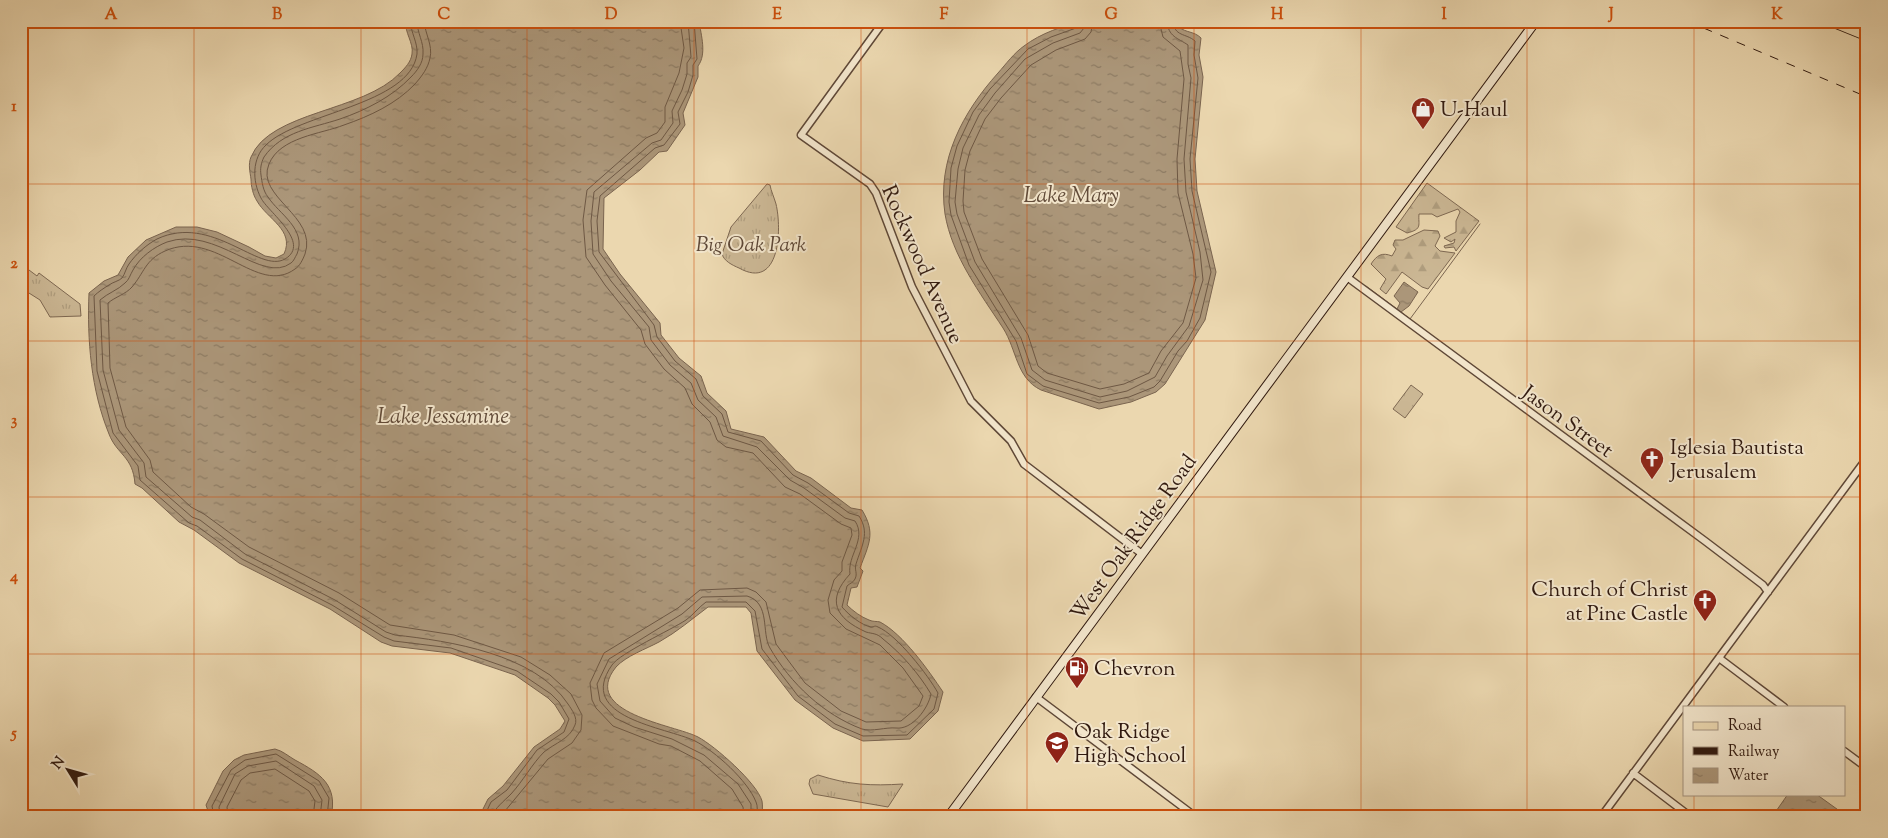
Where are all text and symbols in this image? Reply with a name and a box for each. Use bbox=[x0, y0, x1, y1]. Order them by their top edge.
text: A bbox=[105, 4, 118, 27]
text: B bbox=[272, 4, 282, 27]
text: C bbox=[438, 4, 451, 27]
text: D bbox=[605, 4, 618, 27]
text: E bbox=[772, 4, 782, 27]
text: F bbox=[940, 4, 949, 27]
text: G bbox=[1104, 4, 1118, 27]
text: H bbox=[1271, 4, 1284, 27]
text: I bbox=[1441, 4, 1447, 27]
text: J bbox=[1607, 4, 1614, 27]
text: K bbox=[1771, 4, 1783, 27]
text: 1 bbox=[11, 96, 17, 119]
shop icon: U-Haul bbox=[1410, 96, 1436, 130]
place label: U-Haul bbox=[1440, 96, 1508, 126]
street label: Rockwood Avenue bbox=[873, 181, 970, 349]
water label: Lake Mary bbox=[1023, 181, 1119, 213]
park label: Big Oak Park bbox=[696, 231, 807, 261]
text: 2 bbox=[10, 253, 18, 276]
street label: Jason Street bbox=[1514, 379, 1619, 466]
water label: Lake Jessamine bbox=[377, 402, 509, 434]
text: 3 bbox=[11, 410, 18, 433]
place label: Iglesia Bautista Jerusalem bbox=[1669, 434, 1804, 488]
church icon: Iglesia Bautista Jerusalem bbox=[1639, 446, 1665, 480]
street label: West Oak Ridge Road bbox=[1064, 449, 1205, 627]
text: 4 bbox=[9, 566, 18, 589]
place label: Church of Christ at Pine Castle bbox=[1531, 576, 1688, 630]
church icon: Church of Christ at Pine Castle bbox=[1692, 588, 1718, 622]
fuel station icon: Chevron bbox=[1064, 655, 1090, 689]
place label: Chevron bbox=[1094, 655, 1175, 685]
legend bbox=[1683, 706, 1846, 796]
text: Road bbox=[1728, 716, 1762, 737]
place label: Oak Ridge High School bbox=[1074, 718, 1186, 772]
text: 5 bbox=[9, 723, 17, 746]
school or university icon: Oak Ridge High School bbox=[1044, 730, 1070, 764]
text: Railway bbox=[1728, 742, 1780, 763]
north arrow bbox=[42, 746, 92, 796]
text: N bbox=[48, 753, 71, 774]
text: Water bbox=[1728, 766, 1769, 787]

